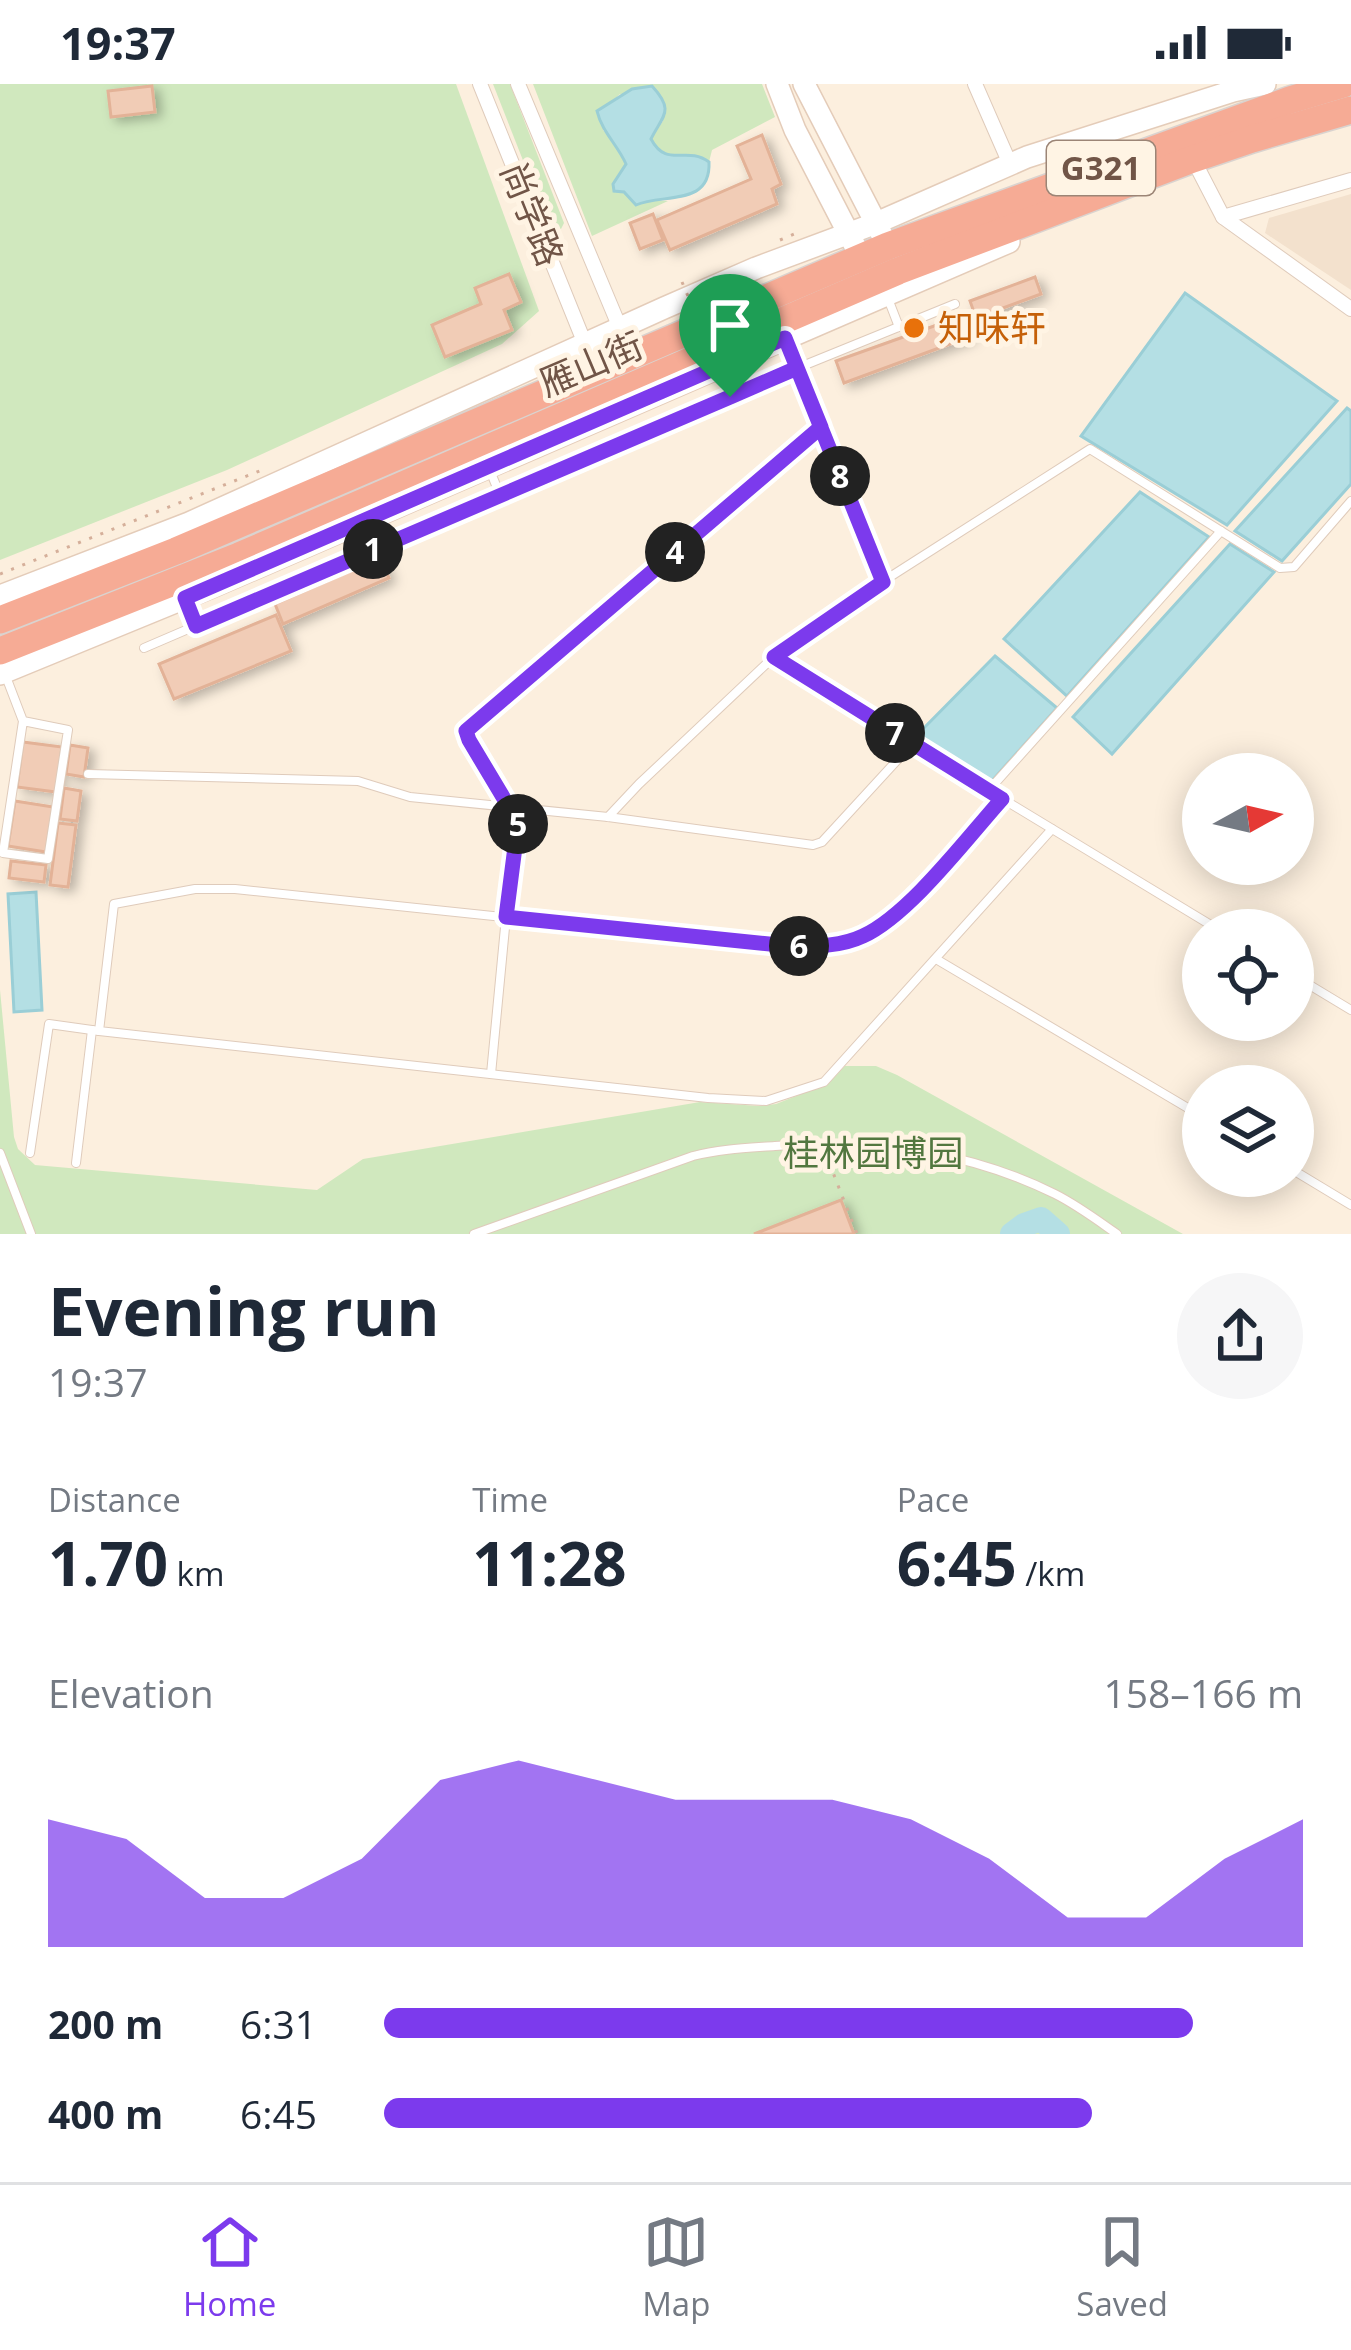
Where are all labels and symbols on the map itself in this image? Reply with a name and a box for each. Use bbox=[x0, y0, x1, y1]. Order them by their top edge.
road number: G321 bbox=[1047, 141, 1155, 195]
street label: 尚学路 bbox=[490, 155, 575, 273]
pin bbox=[679, 274, 781, 397]
place label: 知味轩 bbox=[938, 303, 1046, 352]
marker: 知味轩 bbox=[901, 315, 927, 341]
street label: 雁山街 bbox=[532, 320, 650, 407]
pin: 8 bbox=[810, 446, 870, 506]
pin: 1 bbox=[343, 519, 403, 579]
pin: 4 bbox=[645, 522, 705, 582]
pin: 7 bbox=[865, 703, 925, 763]
north arrow bbox=[1182, 753, 1314, 885]
pin: 5 bbox=[488, 794, 548, 854]
pin: 6 bbox=[769, 916, 829, 976]
park label: 桂林园博园 bbox=[783, 1128, 963, 1177]

